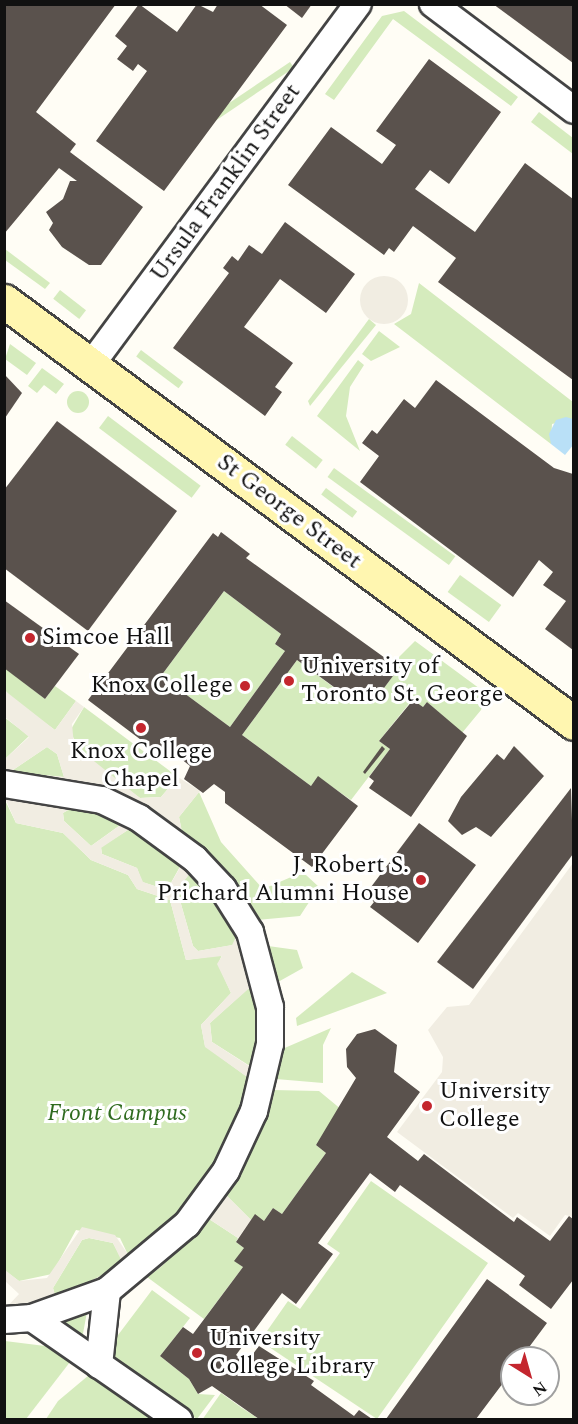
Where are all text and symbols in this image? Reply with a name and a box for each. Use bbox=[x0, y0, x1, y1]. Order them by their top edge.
street label: Ursula Franklin Street bbox=[145, 79, 307, 287]
street label: St George Street bbox=[211, 448, 367, 576]
place label: Simcoe Hall bbox=[42, 624, 170, 652]
marker: Simcoe Hall bbox=[23, 631, 37, 645]
place label: University of Toronto St. George bbox=[301, 653, 503, 709]
place label: Knox College bbox=[91, 672, 233, 700]
marker: University of Toronto St. George bbox=[282, 674, 296, 688]
marker: Knox College bbox=[238, 679, 252, 693]
marker: Knox College Chapel bbox=[134, 721, 148, 735]
place label: Knox College Chapel bbox=[70, 738, 212, 794]
place label: J. Robert S. Prichard Alumni House bbox=[157, 852, 409, 908]
marker: J. Robert S. Prichard Alumni House bbox=[414, 873, 428, 887]
place label: University College bbox=[439, 1078, 550, 1134]
marker: University College bbox=[420, 1099, 434, 1113]
park label: Front Campus bbox=[47, 1100, 187, 1128]
place label: University College Library bbox=[209, 1325, 374, 1381]
marker: University College Library bbox=[190, 1346, 204, 1360]
north arrow bbox=[500, 1346, 560, 1406]
text: N bbox=[527, 1375, 552, 1402]

